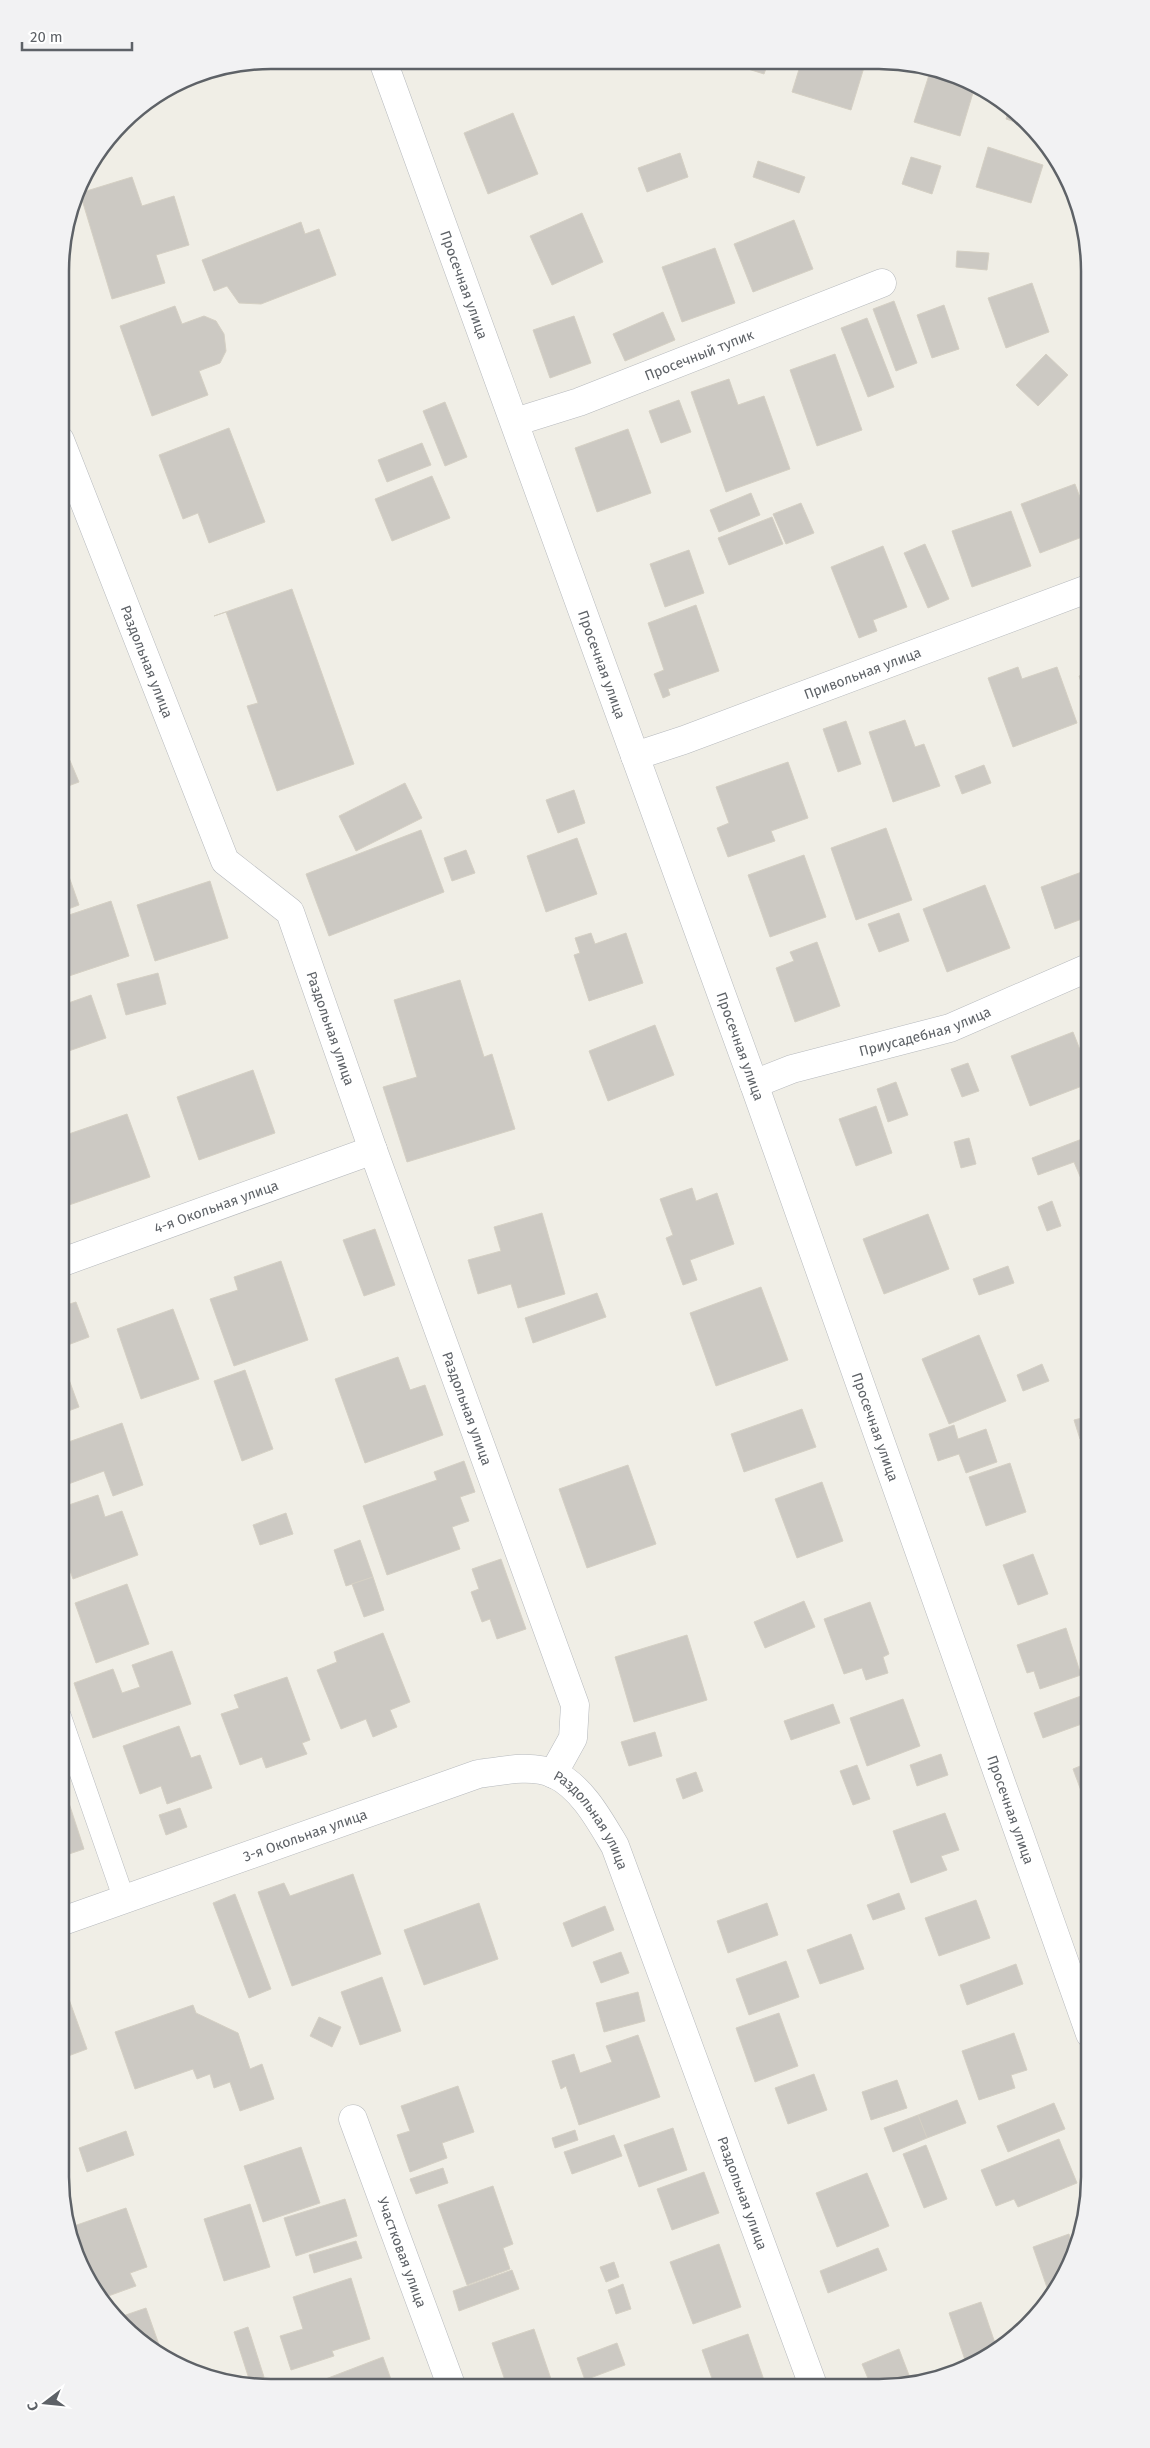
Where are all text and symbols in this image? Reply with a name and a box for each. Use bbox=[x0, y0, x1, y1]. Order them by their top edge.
scale bar bbox=[22, 20, 132, 52]
text: 20 m bbox=[30, 28, 63, 46]
street label: Просечная улица bbox=[436, 228, 491, 341]
street label: Просечный тупик bbox=[642, 326, 757, 384]
street label: Раздольная улица bbox=[117, 603, 176, 720]
street label: Просечная улица bbox=[574, 608, 629, 721]
street label: Привольная улица bbox=[802, 644, 923, 703]
street label: Раздольная улица bbox=[302, 969, 358, 1088]
street label: Просечная улица bbox=[712, 990, 767, 1103]
street label: Приусадебная улица bbox=[857, 1003, 993, 1060]
street label: 4-я Окольная улица bbox=[152, 1177, 281, 1237]
street label: Раздольная улица bbox=[438, 1350, 495, 1468]
street label: Просечная улица bbox=[848, 1370, 902, 1484]
street label: Просечная улица bbox=[983, 1753, 1037, 1867]
street label: Раздольная улица bbox=[550, 1767, 631, 1872]
street label: 3-я Окольная улица bbox=[241, 1806, 370, 1865]
street label: Раздольная улица bbox=[713, 2134, 771, 2252]
street label: Участковая улица bbox=[373, 2195, 430, 2310]
north arrow bbox=[20, 2378, 70, 2428]
text: С bbox=[24, 2400, 42, 2413]

